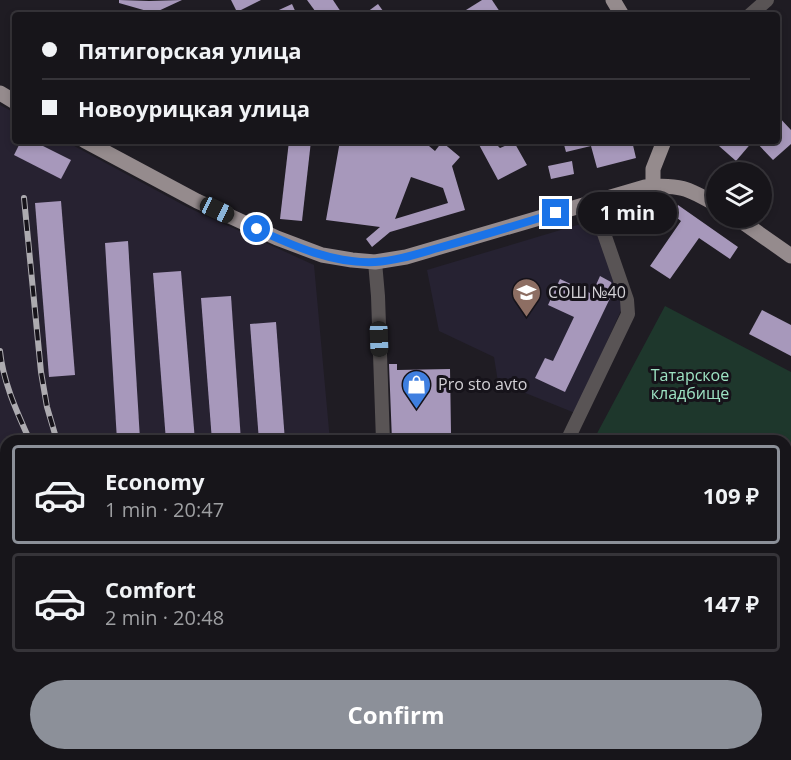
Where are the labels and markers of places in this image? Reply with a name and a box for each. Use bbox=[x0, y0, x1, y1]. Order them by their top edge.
school or university icon: СОШ №40 bbox=[511, 276, 543, 318]
place label: СОШ №40 bbox=[548, 281, 626, 303]
shop icon: Pro sto avto bbox=[401, 368, 433, 410]
place label: Pro sto avto bbox=[438, 373, 527, 395]

